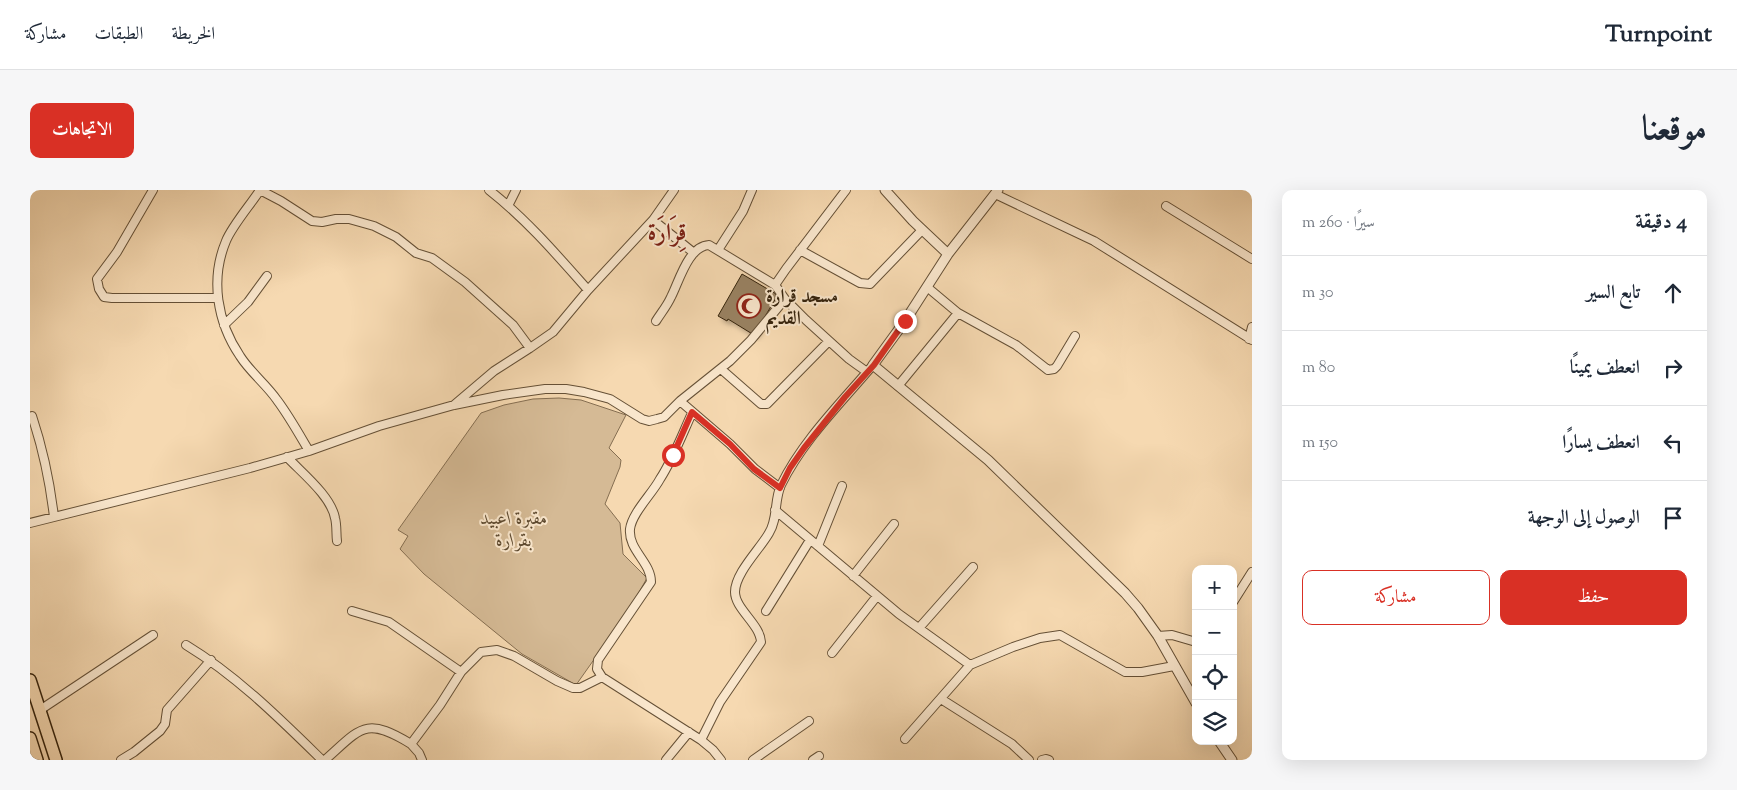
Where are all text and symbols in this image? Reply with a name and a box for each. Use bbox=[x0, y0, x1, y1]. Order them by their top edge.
text: Turnpoint bbox=[1605, 18, 1712, 52]
text: مشاركة bbox=[25, 22, 66, 48]
text: الطبقات bbox=[94, 22, 143, 48]
text: الخريطة bbox=[171, 22, 215, 48]
button: الاتجاهات bbox=[30, 103, 134, 158]
text: موقعنا bbox=[1642, 105, 1707, 156]
text: 4 دقيقة bbox=[1635, 208, 1687, 238]
text: سيرًا · 260 m bbox=[1302, 212, 1375, 235]
district label: قِرَارَة bbox=[648, 215, 687, 252]
icon: ahead bbox=[1659, 279, 1687, 307]
text: تابع السير bbox=[1586, 280, 1640, 307]
text: 30 m bbox=[1302, 282, 1333, 305]
place label: مسجد قرارة القديم bbox=[766, 284, 838, 334]
mosque icon: مسجد قرارة القديم bbox=[736, 293, 762, 319]
route end bbox=[894, 310, 917, 333]
icon: right bbox=[1659, 354, 1687, 382]
text: انعطف يمينًا bbox=[1570, 355, 1640, 382]
text: 80 m bbox=[1302, 357, 1335, 380]
icon: left bbox=[1659, 429, 1687, 457]
text: انعطف يسارًا bbox=[1562, 430, 1640, 457]
text: 150 m bbox=[1302, 432, 1338, 455]
route start bbox=[662, 444, 685, 467]
icon: arrive bbox=[1659, 504, 1687, 532]
text: الوصول إلى الوجهة bbox=[1528, 505, 1640, 532]
park label: مقبرة اعبيد بقرارة bbox=[480, 506, 548, 555]
map controls bbox=[1192, 565, 1237, 745]
button: + bbox=[1192, 565, 1237, 610]
button: مشاركة bbox=[1302, 570, 1490, 625]
button: حفظ bbox=[1500, 570, 1687, 625]
button: − bbox=[1192, 610, 1237, 655]
button: locate bbox=[1192, 655, 1237, 700]
button: layers bbox=[1192, 700, 1237, 745]

